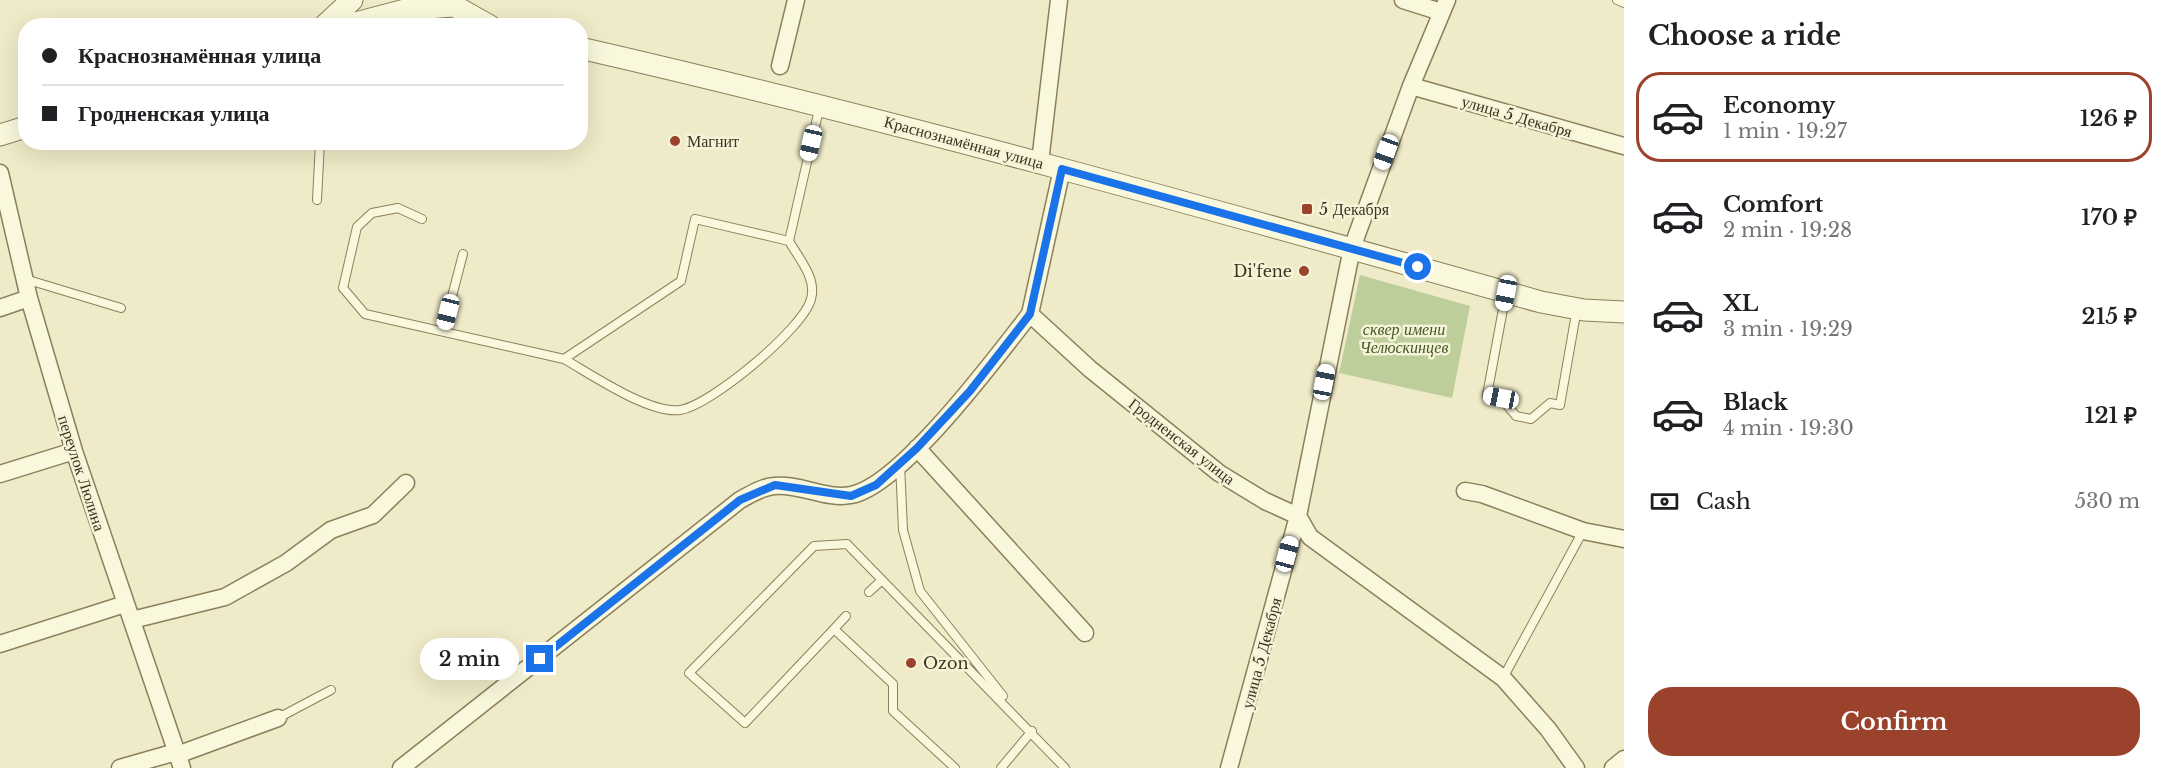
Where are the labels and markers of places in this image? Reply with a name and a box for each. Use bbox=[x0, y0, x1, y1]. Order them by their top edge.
place label: Магнит bbox=[687, 131, 739, 151]
marker: Магнит bbox=[668, 134, 682, 148]
place label: 5 Декабря bbox=[1319, 199, 1390, 219]
marker: 5 Декабря bbox=[1300, 202, 1314, 216]
place label: Di'fene bbox=[1233, 261, 1292, 281]
marker: Di'fene bbox=[1297, 264, 1311, 278]
place label: Ozon bbox=[923, 653, 968, 673]
marker: Ozon bbox=[904, 656, 918, 670]

